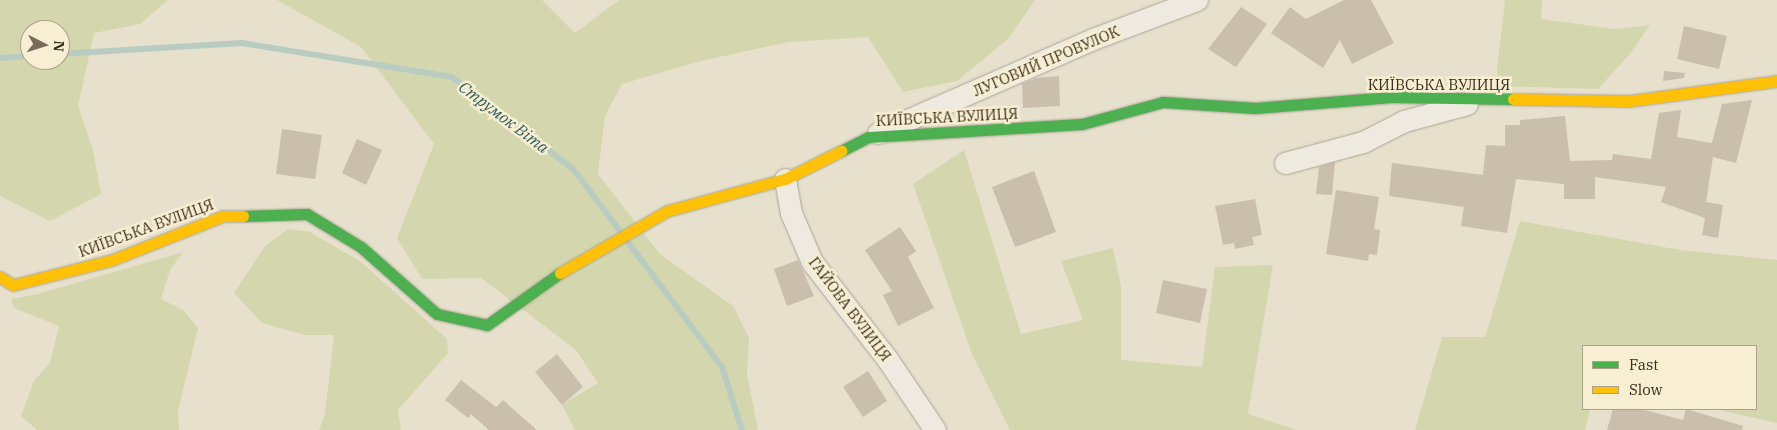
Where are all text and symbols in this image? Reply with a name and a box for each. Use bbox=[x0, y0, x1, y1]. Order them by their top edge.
north arrow bbox=[20, 20, 70, 70]
street label: ЛУГОВИЙ ПРОВУЛОК bbox=[970, 22, 1122, 100]
text: N bbox=[49, 40, 68, 53]
street label: КИЇВСЬКА ВУЛИЦЯ bbox=[1368, 76, 1510, 94]
water label: Струмок Віта bbox=[455, 77, 553, 157]
street label: КИЇВСЬКА ВУЛИЦЯ bbox=[875, 104, 1019, 130]
street label: КИЇВСЬКА ВУЛИЦЯ bbox=[76, 195, 216, 261]
street label: ГАЙОВА ВУЛИЦЯ bbox=[805, 253, 895, 365]
legend bbox=[1582, 345, 1757, 410]
text: Fast bbox=[1629, 355, 1659, 374]
text: Slow bbox=[1629, 380, 1662, 399]

